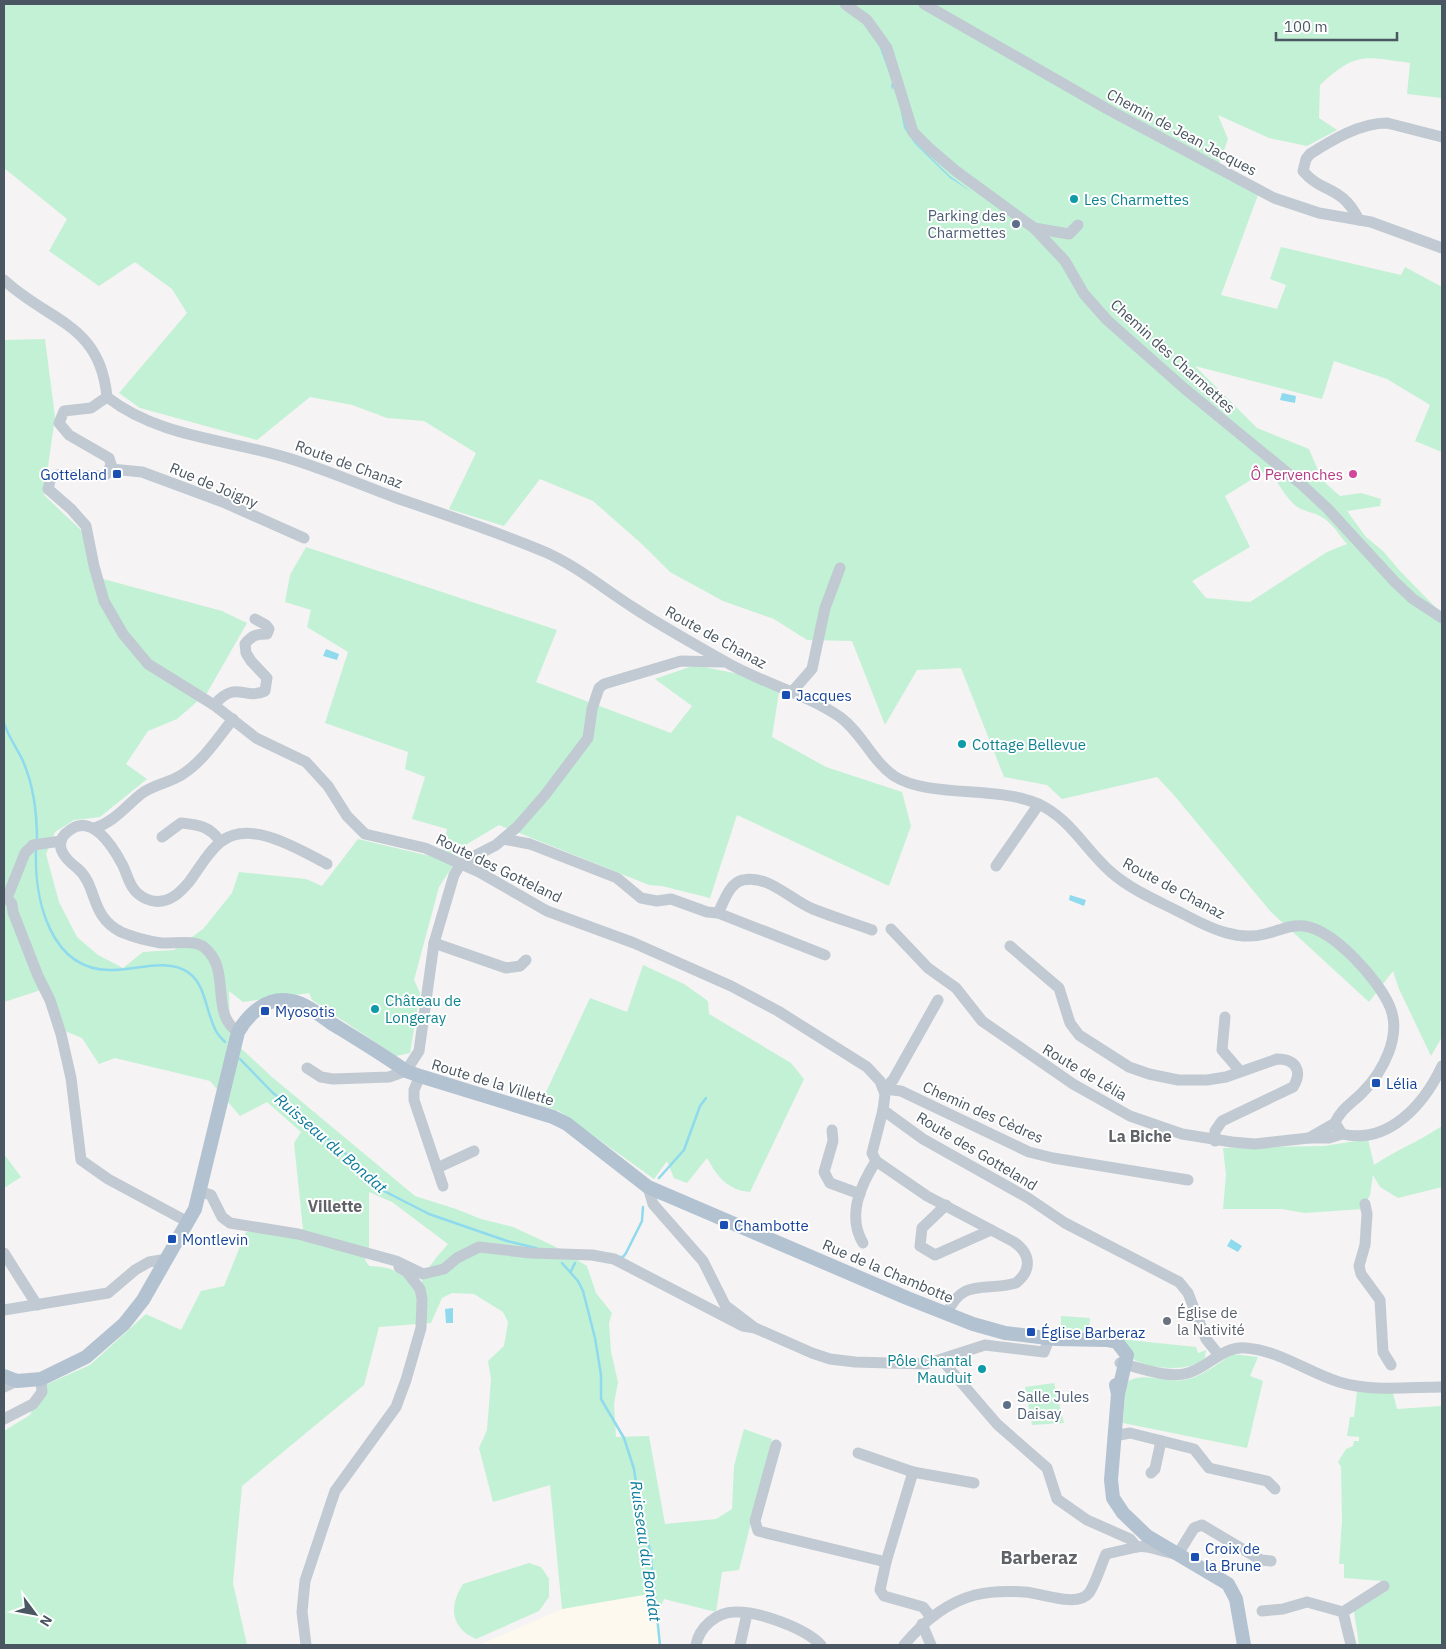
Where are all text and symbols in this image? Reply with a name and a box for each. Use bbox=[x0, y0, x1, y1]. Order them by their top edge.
scale bar bbox=[1276, 10, 1397, 42]
text: 100 m bbox=[1284, 17, 1328, 36]
street label: Chemin de Jean Jacques bbox=[1104, 84, 1260, 180]
place label: Les Charmettes bbox=[1084, 190, 1189, 209]
marker: Les Charmettes bbox=[1068, 193, 1080, 205]
place label: Parking des Charmettes bbox=[927, 206, 1006, 242]
marker: Parking des Charmettes bbox=[1010, 218, 1022, 230]
street label: Chemin des Charmettes bbox=[1107, 295, 1239, 417]
street label: Route de Chanaz bbox=[293, 436, 405, 492]
street label: Rue de Joigny bbox=[167, 458, 261, 512]
place label: Gotteland bbox=[40, 465, 107, 484]
place label: Ô Pervenches bbox=[1251, 465, 1343, 484]
marker: Gotteland bbox=[111, 468, 123, 480]
marker: Ô Pervenches bbox=[1347, 468, 1359, 480]
street label: Route de Chanaz bbox=[662, 601, 770, 673]
place label: Jacques bbox=[796, 686, 852, 705]
marker: Jacques bbox=[780, 689, 792, 701]
place label: Cottage Bellevue bbox=[972, 735, 1086, 754]
marker: Cottage Bellevue bbox=[956, 738, 968, 750]
street label: Route des Gotteland bbox=[433, 829, 565, 907]
street label: Route de Chanaz bbox=[1120, 853, 1228, 923]
place label: Château de Longeray bbox=[385, 991, 461, 1027]
place label: Myosotis bbox=[275, 1002, 335, 1021]
marker: Château de Longeray bbox=[369, 1003, 381, 1015]
marker: Myosotis bbox=[259, 1005, 271, 1017]
street label: Route de Lélia bbox=[1039, 1039, 1131, 1105]
street label: Route de la Villette bbox=[429, 1054, 557, 1110]
place label: Lélia bbox=[1386, 1074, 1417, 1093]
street label: Chemin des Cèdres bbox=[920, 1077, 1046, 1147]
marker: Lélia bbox=[1370, 1077, 1382, 1089]
water label: Ruisseau du Bondat bbox=[271, 1089, 392, 1198]
street label: Route des Gotteland bbox=[913, 1107, 1041, 1195]
district label: La Biche bbox=[1108, 1126, 1172, 1146]
district label: Villette bbox=[308, 1196, 362, 1216]
place label: Chambotte bbox=[734, 1216, 809, 1235]
marker: Chambotte bbox=[718, 1219, 730, 1231]
place label: Montlevin bbox=[182, 1230, 248, 1249]
marker: Montlevin bbox=[166, 1233, 178, 1245]
street label: Rue de la Chambotte bbox=[820, 1235, 956, 1307]
place label: Église de la Nativité bbox=[1177, 1303, 1245, 1339]
marker: Église de la Nativité bbox=[1161, 1315, 1173, 1327]
place label: Église Barberaz bbox=[1041, 1323, 1145, 1342]
marker: Église Barberaz bbox=[1025, 1326, 1037, 1338]
place label: Pôle Chantal Mauduit bbox=[887, 1351, 972, 1387]
marker: Pôle Chantal Mauduit bbox=[976, 1363, 988, 1375]
place label: Salle Jules Daisay bbox=[1017, 1387, 1089, 1423]
marker: Salle Jules Daisay bbox=[1001, 1399, 1013, 1411]
water label: Ruisseau du Bondat bbox=[626, 1479, 666, 1623]
place label: Croix de la Brune bbox=[1205, 1539, 1261, 1575]
district label: Barberaz bbox=[1000, 1546, 1078, 1569]
marker: Croix de la Brune bbox=[1189, 1551, 1201, 1563]
north arrow bbox=[10, 1589, 60, 1639]
text: N bbox=[36, 1612, 56, 1630]

